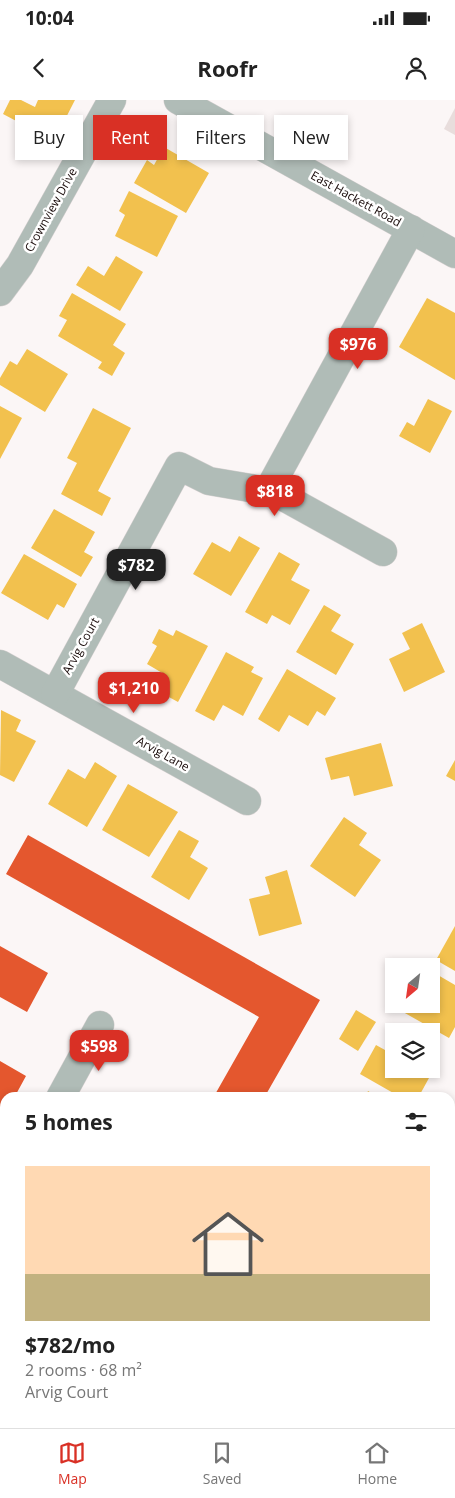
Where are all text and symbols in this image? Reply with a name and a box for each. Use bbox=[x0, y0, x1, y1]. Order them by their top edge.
text: 10:04 bbox=[25, 5, 74, 31]
text: Roofr bbox=[197, 53, 258, 83]
icon: back bbox=[25, 54, 53, 82]
icon: person bbox=[402, 54, 430, 82]
chip: Buy bbox=[15, 115, 83, 160]
chip: Rent bbox=[93, 115, 167, 160]
chip: Filters bbox=[177, 115, 264, 160]
chip: New bbox=[274, 115, 348, 160]
street label: Crownview Drive bbox=[20, 164, 81, 255]
street label: East Hackett Road bbox=[308, 167, 405, 230]
pin: $976 bbox=[328, 328, 388, 370]
text: $976 bbox=[340, 333, 376, 355]
pin: $818 bbox=[245, 474, 305, 517]
text: $818 bbox=[257, 480, 293, 502]
pin: $782 bbox=[106, 548, 166, 591]
text: $782 bbox=[118, 554, 154, 576]
street label: Arvig Court bbox=[58, 614, 103, 677]
pin: $1,210 bbox=[93, 672, 175, 714]
text: $1,210 bbox=[109, 677, 159, 699]
street label: Arvig Lane bbox=[134, 732, 193, 775]
north arrow bbox=[385, 958, 440, 1012]
map controls bbox=[385, 958, 440, 1078]
button: layers bbox=[385, 1023, 440, 1078]
pin: $598 bbox=[69, 1030, 129, 1072]
text: $598 bbox=[81, 1035, 117, 1057]
text: 5 homes bbox=[25, 1108, 113, 1136]
icon: filters bbox=[402, 1108, 430, 1136]
icon: home bbox=[183, 1199, 273, 1289]
text: $782/mo bbox=[25, 1331, 115, 1359]
text: 2 rooms · 68 m² bbox=[25, 1359, 142, 1381]
text: Arvig Court bbox=[25, 1381, 108, 1403]
tab: Map bbox=[58, 1439, 87, 1488]
tab: Saved bbox=[203, 1439, 242, 1488]
tab: Home bbox=[357, 1439, 397, 1488]

